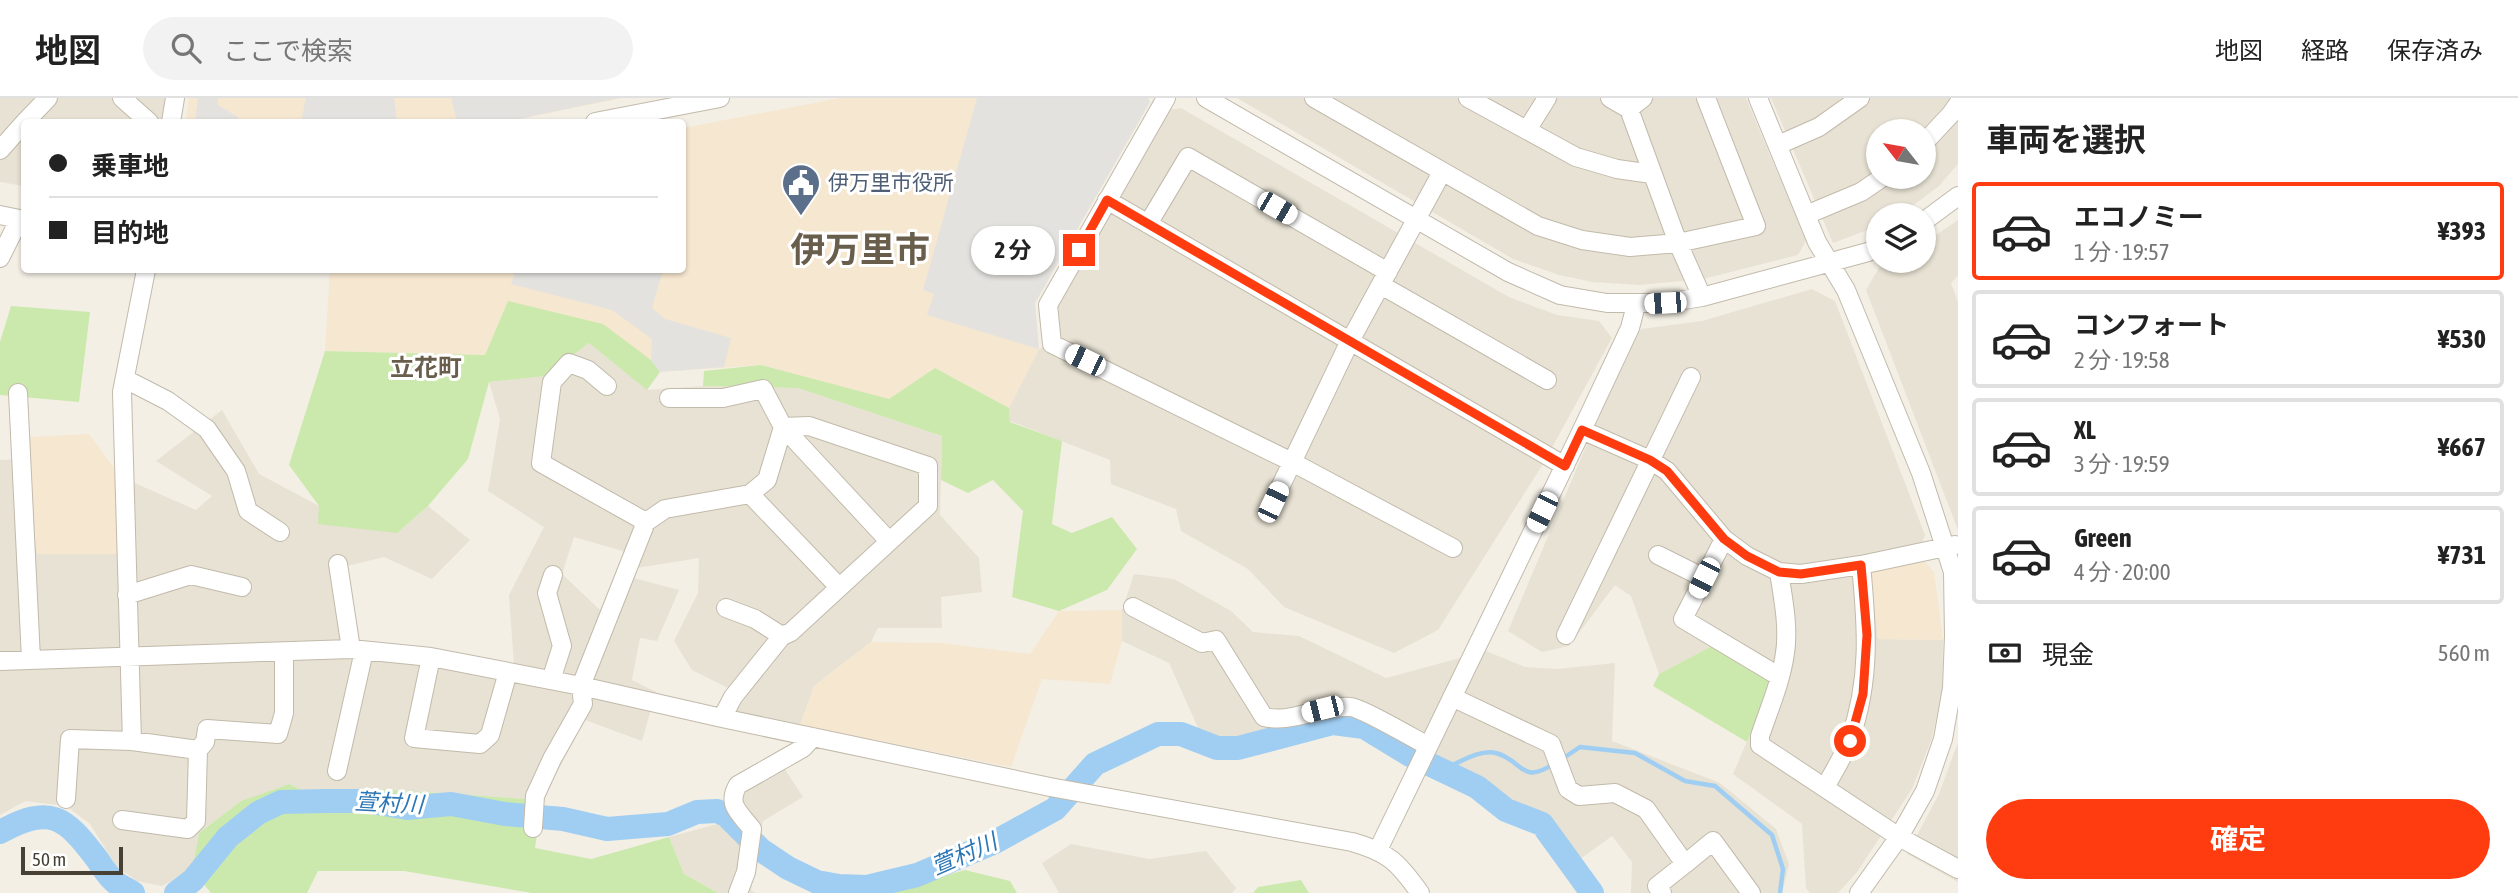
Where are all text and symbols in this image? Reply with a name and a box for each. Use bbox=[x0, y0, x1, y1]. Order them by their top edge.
search box bbox=[143, 17, 633, 80]
icon: search bbox=[167, 29, 205, 67]
text: 地図 bbox=[35, 31, 101, 69]
text: ここで検索 bbox=[223, 36, 353, 66]
text: 地図 bbox=[2215, 37, 2263, 64]
text: 経路 bbox=[2301, 37, 2349, 64]
text: 保存済み bbox=[2387, 37, 2483, 64]
north arrow bbox=[1866, 119, 1936, 189]
map controls bbox=[1866, 119, 1936, 273]
text: 車両を選択 bbox=[1986, 121, 2146, 158]
text: 乗車地 bbox=[91, 151, 169, 181]
public building icon: 伊万里市役所 bbox=[780, 162, 822, 217]
place label: 伊万里市役所 bbox=[828, 170, 954, 194]
car bbox=[1254, 188, 1301, 228]
icon: car bbox=[1990, 200, 2053, 263]
text: エコノミー bbox=[2074, 202, 2204, 232]
button: layers bbox=[1866, 203, 1936, 273]
text: ¥393 bbox=[2438, 216, 2486, 246]
text: 目的地 bbox=[91, 218, 169, 248]
callout: 2 分 bbox=[970, 226, 1054, 274]
district label: 伊万里市 bbox=[790, 229, 930, 269]
route end bbox=[1063, 234, 1095, 266]
text: 2 分 bbox=[995, 237, 1031, 263]
text: 1 分 · 19:57 bbox=[2074, 239, 2170, 265]
car bbox=[1644, 291, 1687, 315]
icon: car bbox=[1990, 308, 2053, 371]
text: コンフォート bbox=[2074, 310, 2229, 340]
text: ¥530 bbox=[2438, 324, 2486, 354]
car bbox=[1062, 341, 1109, 379]
text: 2 分 · 19:58 bbox=[2074, 347, 2170, 373]
district label: 立花町 bbox=[390, 354, 462, 381]
text: XL bbox=[2074, 415, 2096, 445]
icon: car bbox=[1990, 416, 2053, 479]
text: ¥667 bbox=[2438, 432, 2486, 462]
text: 3 分 · 19:59 bbox=[2074, 451, 2170, 477]
car bbox=[1255, 479, 1292, 525]
car bbox=[1524, 489, 1561, 535]
text: Green bbox=[2074, 523, 2132, 553]
icon: car bbox=[1990, 524, 2053, 587]
text: ¥731 bbox=[2438, 540, 2486, 570]
car bbox=[1686, 555, 1723, 601]
text: 4 分 · 20:00 bbox=[2074, 559, 2170, 585]
icon: cash bbox=[1986, 634, 2024, 672]
text: 現金 bbox=[2042, 640, 2094, 670]
text: 560 m bbox=[2438, 640, 2490, 666]
car bbox=[1300, 694, 1345, 724]
route start bbox=[1834, 725, 1866, 757]
water label: 萱村川 bbox=[354, 788, 427, 818]
button: 確定 bbox=[1986, 799, 2490, 879]
water label: 萱村川 bbox=[927, 827, 1004, 880]
scale bar bbox=[21, 844, 122, 876]
text: 50 m bbox=[32, 848, 66, 870]

